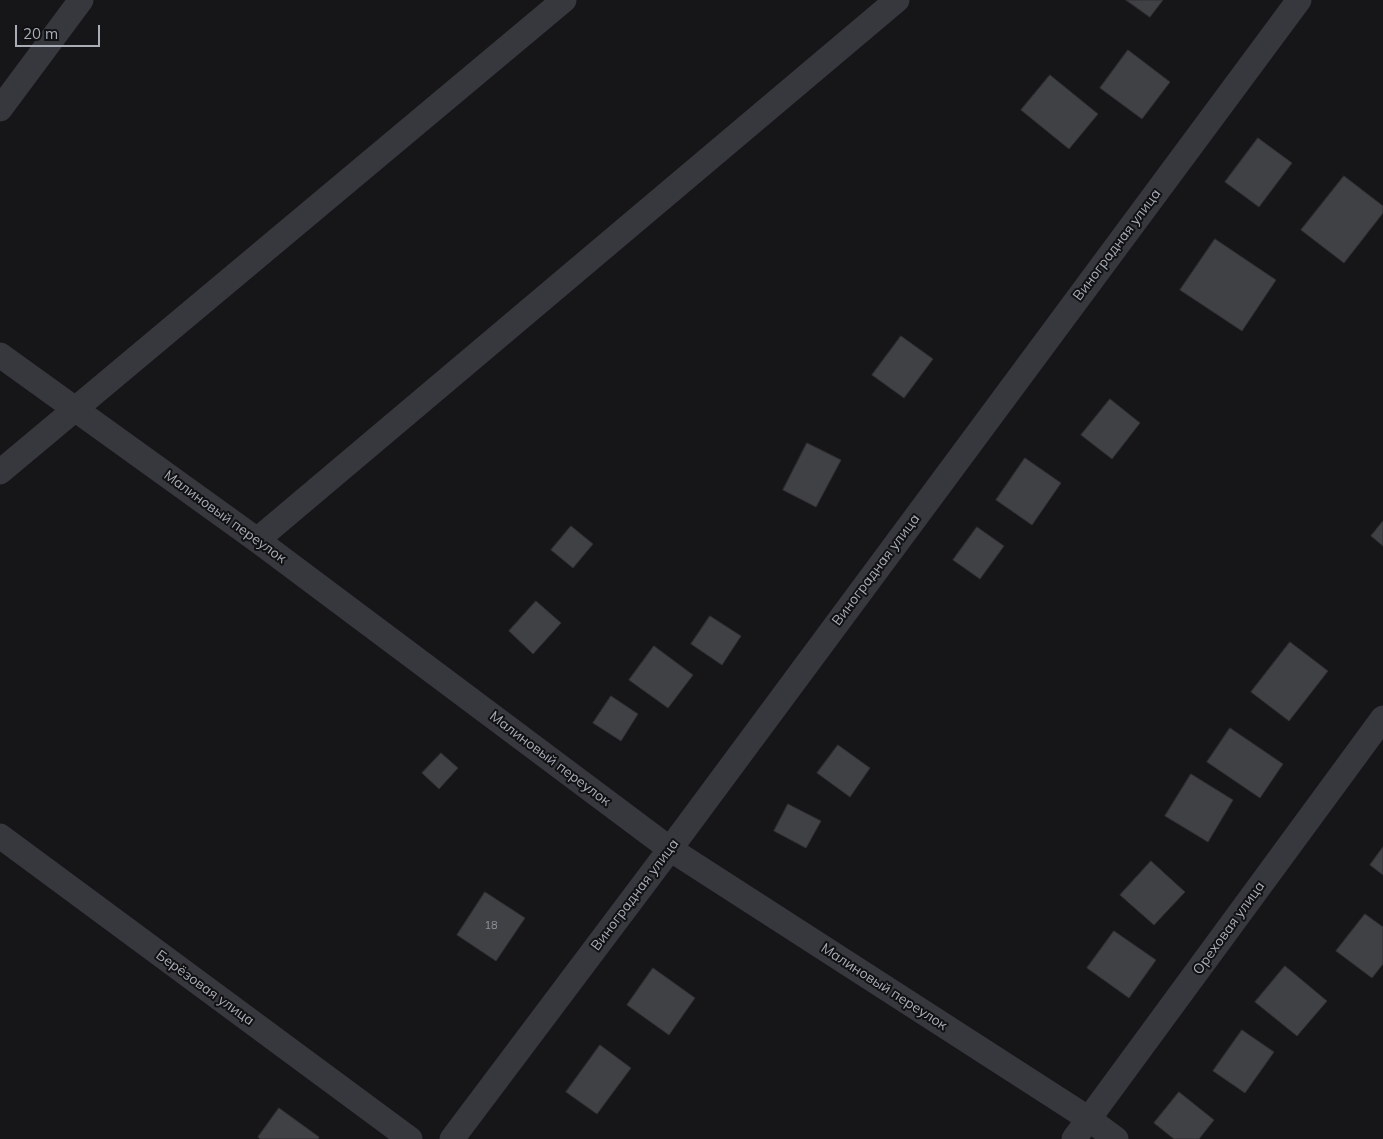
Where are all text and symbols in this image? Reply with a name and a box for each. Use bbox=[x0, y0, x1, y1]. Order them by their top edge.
scale bar bbox=[18, 15, 102, 47]
text: 20 m bbox=[23, 24, 58, 43]
street label: Виноградная улица bbox=[1070, 186, 1164, 304]
street label: Малиновый переулок bbox=[161, 467, 289, 567]
street label: Виноградная улица bbox=[829, 511, 923, 629]
street label: Малиновый переулок bbox=[486, 708, 614, 810]
street label: Виноградная улица bbox=[588, 836, 682, 954]
street label: Ореховая улица bbox=[1190, 878, 1268, 978]
house number: 18 bbox=[484, 919, 498, 933]
street label: Малиновый переулок bbox=[818, 940, 950, 1034]
street label: Берёзовая улица bbox=[153, 947, 257, 1029]

